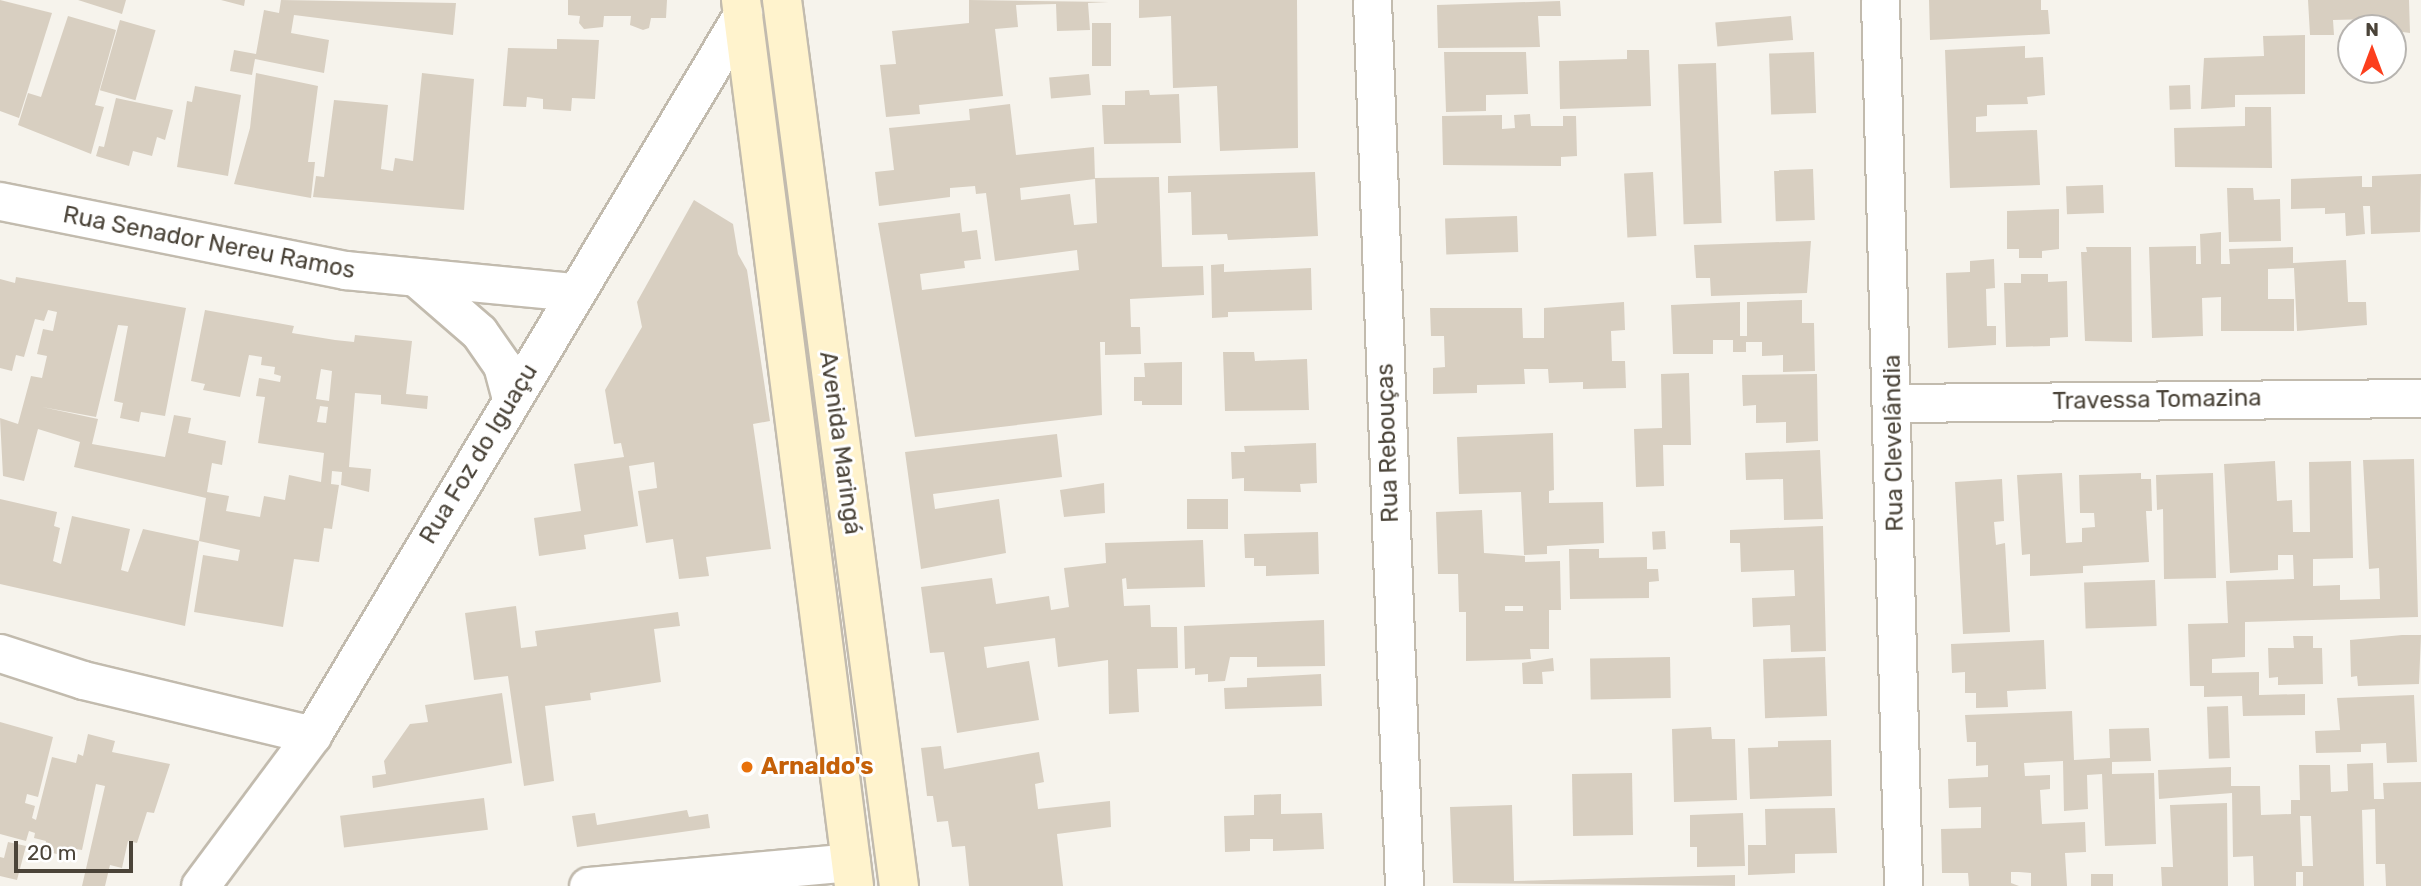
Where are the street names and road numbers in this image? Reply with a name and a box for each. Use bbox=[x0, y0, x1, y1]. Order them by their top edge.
street label: Rua Senador Nereu Ramos bbox=[60, 200, 358, 286]
street label: Avenida Maringá bbox=[813, 350, 867, 536]
street label: Rua Clevelândia bbox=[1878, 354, 1910, 532]
street label: Rua Foz do Iguaçu bbox=[414, 359, 544, 549]
street label: Rua Rebouças bbox=[1371, 363, 1405, 523]
street label: Travessa Tomazina bbox=[2052, 384, 2262, 416]

